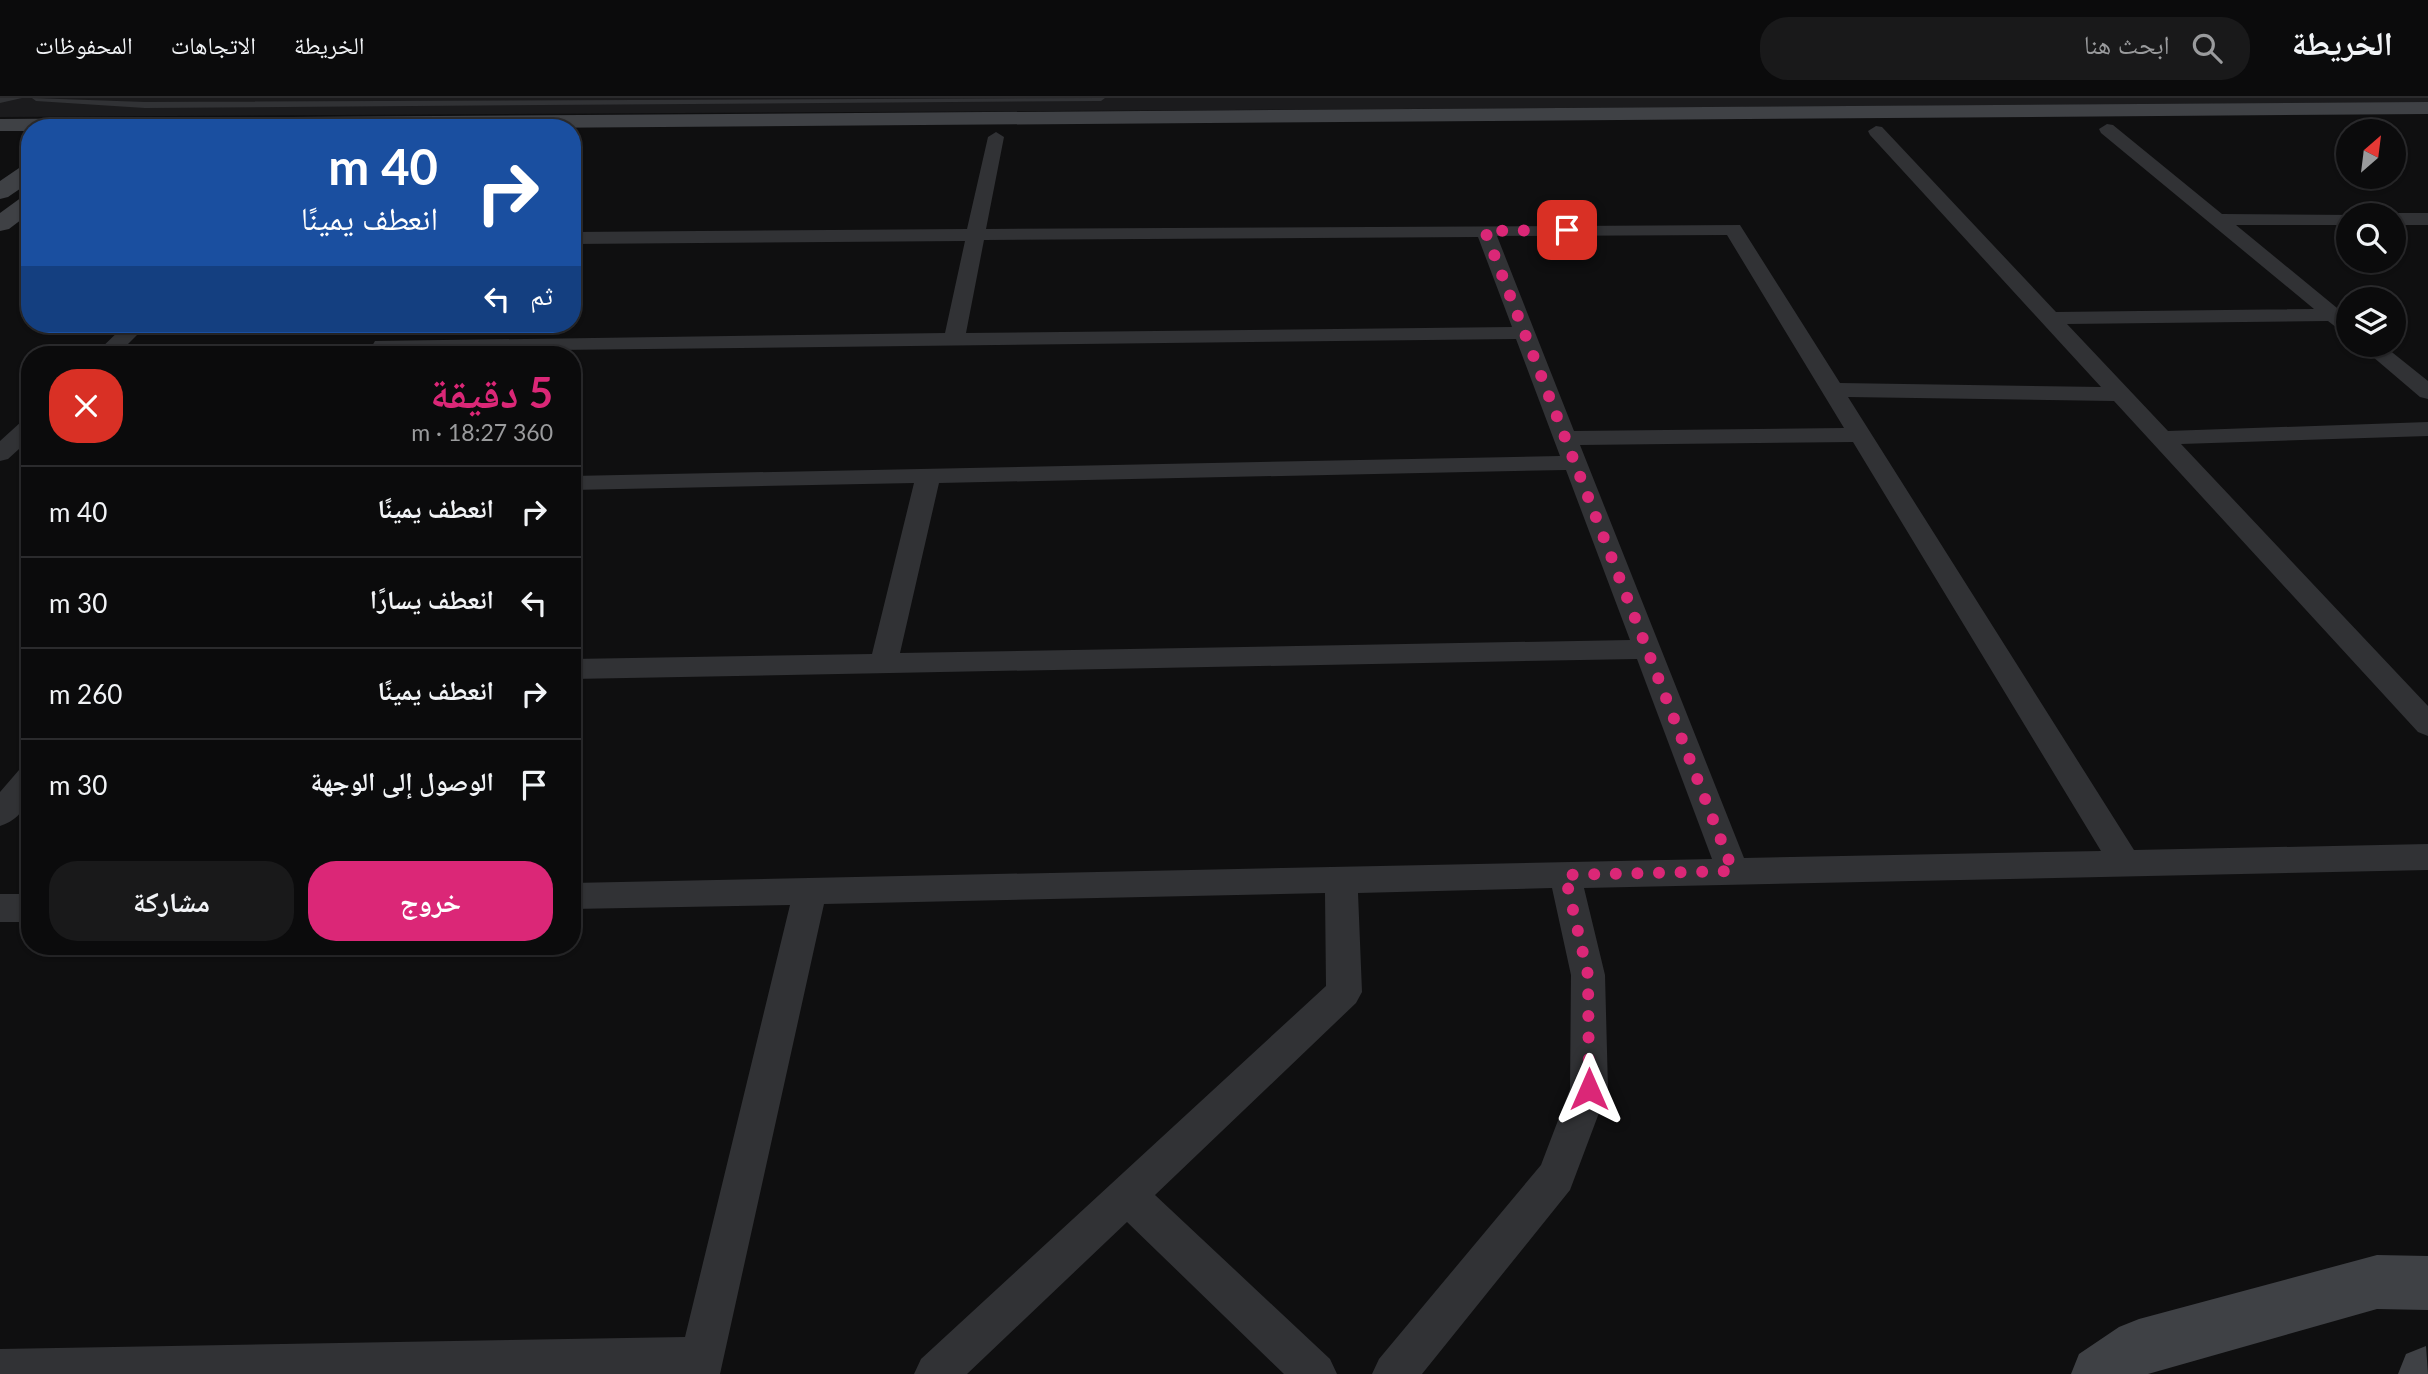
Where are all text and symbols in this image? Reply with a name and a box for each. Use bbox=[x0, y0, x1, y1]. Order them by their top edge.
search box bbox=[1760, 17, 2250, 80]
text: الخريطة bbox=[2292, 22, 2393, 62]
text: ابحث هنا bbox=[2084, 28, 2170, 60]
icon: search bbox=[2188, 29, 2226, 67]
text: المحفوظات bbox=[35, 30, 133, 59]
text: الاتجاهات bbox=[171, 30, 256, 59]
text: الخريطة bbox=[294, 30, 365, 59]
north arrow bbox=[2336, 119, 2406, 189]
map controls bbox=[2336, 119, 2406, 357]
text: 40 m bbox=[328, 137, 438, 195]
icon: right bbox=[462, 147, 553, 238]
text: انعطف يمينًا bbox=[301, 198, 438, 237]
pin bbox=[1537, 200, 1597, 260]
button: search bbox=[2336, 203, 2406, 273]
icon: arrive bbox=[1548, 211, 1586, 249]
text: ثم bbox=[530, 279, 553, 311]
icon: left bbox=[478, 280, 516, 318]
button: layers bbox=[2336, 287, 2406, 357]
text: 5 دقيقة bbox=[430, 367, 553, 417]
button: close bbox=[49, 369, 123, 443]
text: 360 m · 18:27 bbox=[411, 418, 553, 446]
text: انعطف يمينًا bbox=[377, 492, 494, 524]
icon: right bbox=[515, 493, 553, 531]
text: 40 m bbox=[49, 496, 107, 528]
text: انعطف يسارًا bbox=[370, 583, 494, 615]
icon: left bbox=[515, 584, 553, 622]
text: 30 m bbox=[49, 587, 107, 619]
text: انعطف يمينًا bbox=[377, 674, 494, 706]
icon: right bbox=[515, 675, 553, 713]
text: 260 m bbox=[49, 678, 122, 710]
text: الوصول إلى الوجهة bbox=[310, 765, 494, 797]
icon: arrive bbox=[515, 766, 553, 804]
text: 30 m bbox=[49, 769, 107, 801]
button: مشاركة bbox=[49, 861, 294, 941]
button: خروج bbox=[308, 861, 553, 941]
position arrow bbox=[1552, 1052, 1626, 1126]

